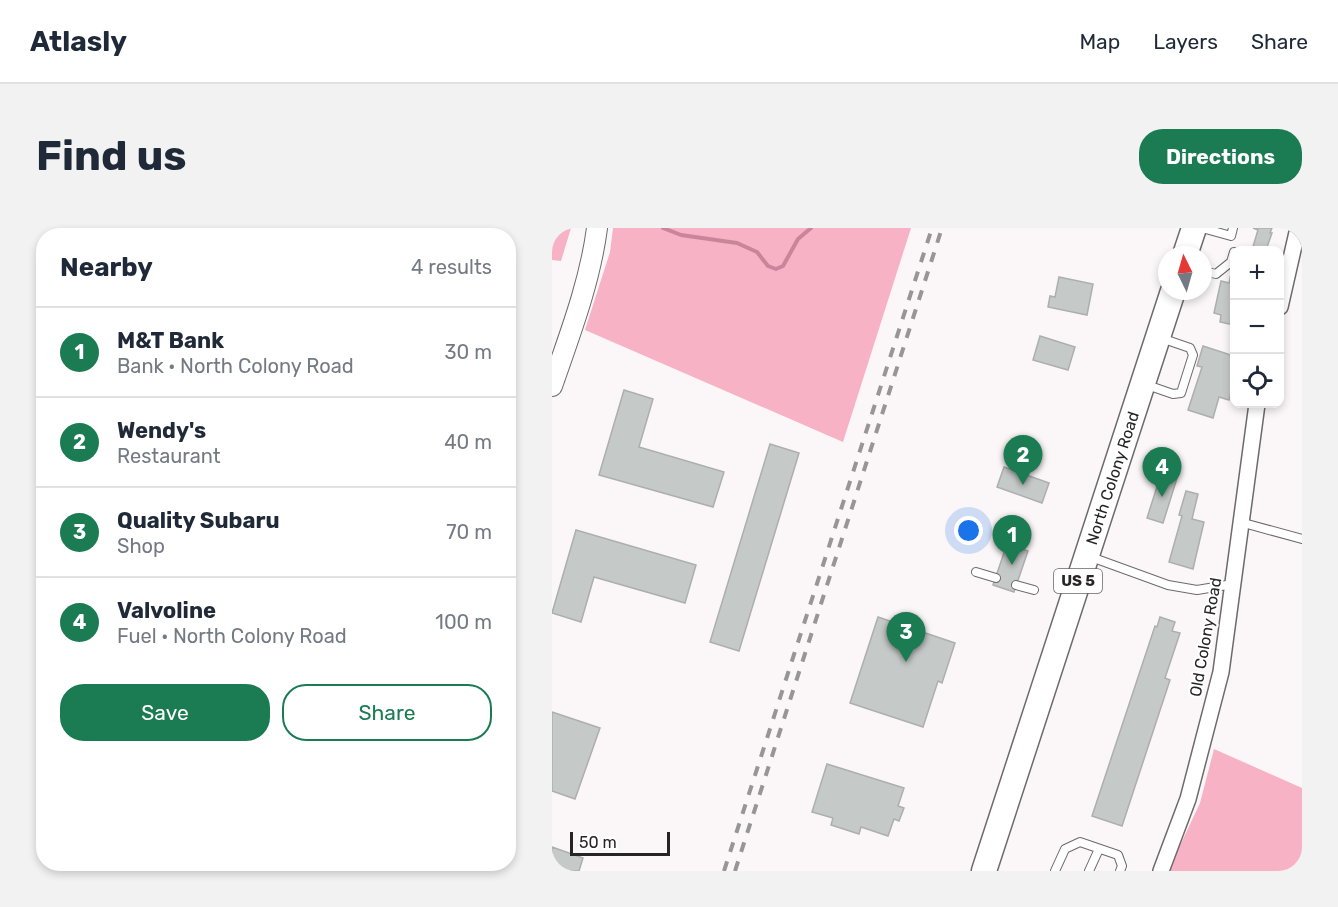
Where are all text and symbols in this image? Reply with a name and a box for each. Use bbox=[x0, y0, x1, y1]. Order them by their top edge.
text: Atlasly bbox=[30, 25, 127, 58]
text: Map bbox=[1079, 29, 1120, 54]
text: Layers bbox=[1153, 29, 1218, 54]
text: Share bbox=[1251, 29, 1308, 54]
button: Directions bbox=[1139, 129, 1302, 184]
text: Find us bbox=[36, 131, 187, 181]
north arrow bbox=[1158, 246, 1212, 300]
map controls bbox=[1230, 246, 1284, 408]
button: + bbox=[1230, 246, 1284, 300]
text: Nearby bbox=[60, 252, 153, 283]
text: 4 results bbox=[411, 255, 492, 279]
button: − bbox=[1230, 300, 1284, 354]
text: M&T Bank bbox=[117, 327, 224, 354]
text: 1 bbox=[75, 340, 84, 364]
text: 30 m bbox=[445, 340, 492, 364]
text: Bank · North Colony Road bbox=[117, 354, 354, 378]
button: locate bbox=[1230, 354, 1284, 408]
street label: North Colony Road bbox=[1082, 409, 1143, 547]
text: Wendy's bbox=[117, 417, 206, 444]
text: 2 bbox=[73, 430, 86, 454]
text: 40 m bbox=[444, 430, 492, 454]
pin: 2 bbox=[1004, 436, 1042, 485]
text: Restaurant bbox=[117, 444, 221, 468]
pin: 4 bbox=[1142, 448, 1182, 497]
text: Quality Subaru bbox=[117, 507, 280, 534]
your location bbox=[954, 516, 983, 545]
pin: 1 bbox=[992, 516, 1032, 565]
text: 3 bbox=[73, 520, 86, 544]
text: 70 m bbox=[446, 520, 492, 544]
text: Shop bbox=[117, 534, 165, 558]
road number: US 5 bbox=[1054, 569, 1102, 593]
street label: Old Colony Road bbox=[1186, 576, 1225, 698]
text: Valvoline bbox=[117, 597, 216, 624]
text: 4 bbox=[73, 610, 86, 634]
text: 100 m bbox=[435, 610, 492, 634]
pin: 3 bbox=[886, 612, 926, 662]
text: Fuel · North Colony Road bbox=[117, 624, 347, 648]
button: Save bbox=[60, 684, 270, 741]
button: Share bbox=[282, 684, 492, 741]
scale bar bbox=[570, 829, 670, 856]
text: 50 m bbox=[579, 833, 617, 852]

